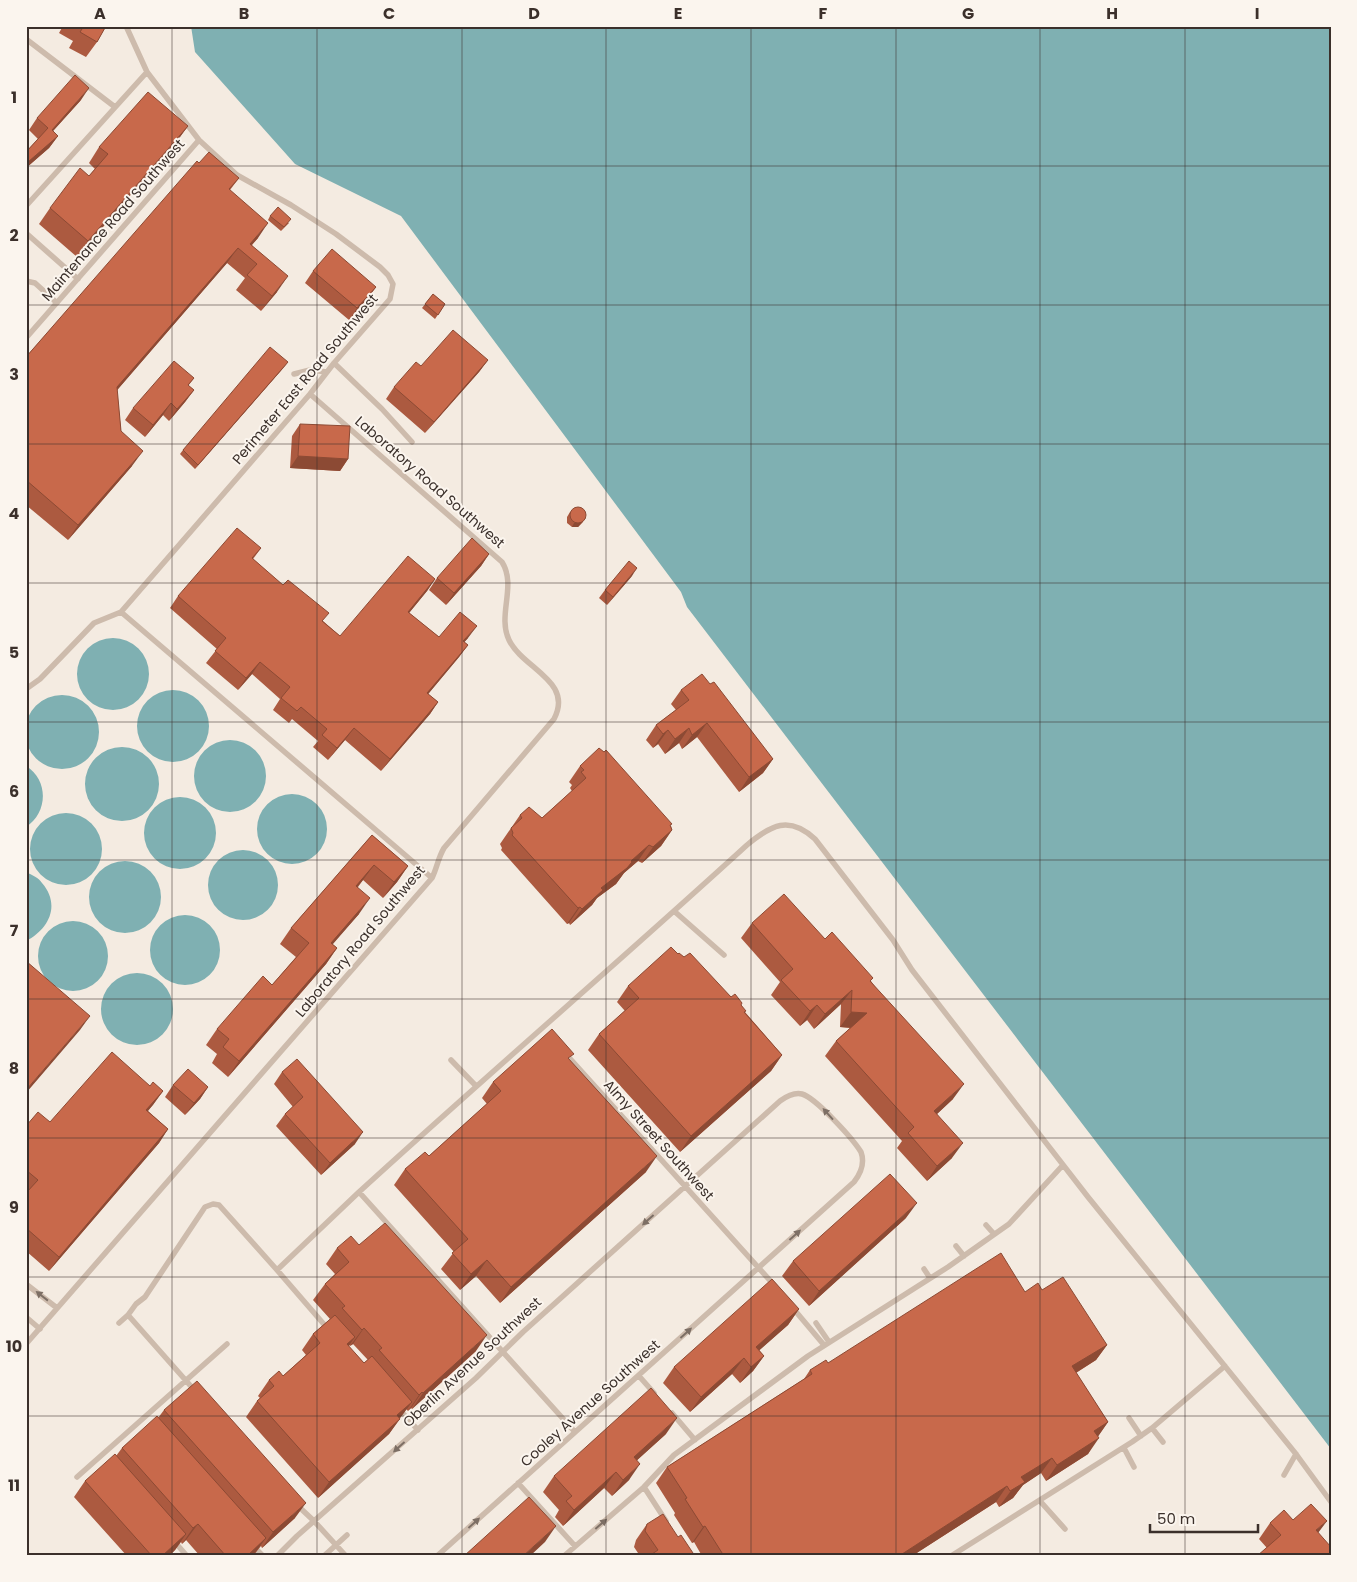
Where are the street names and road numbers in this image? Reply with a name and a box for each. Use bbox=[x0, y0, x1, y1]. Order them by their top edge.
street label: Maintenance Road Southwest bbox=[37, 135, 189, 305]
street label: Perimeter East Road Southwest bbox=[228, 289, 382, 469]
street label: Laboratory Road Southwest bbox=[351, 411, 509, 553]
street label: Laboratory Road Southwest bbox=[290, 861, 430, 1021]
street label: Almy Street Southwest bbox=[599, 1075, 719, 1205]
street label: Oberlin Avenue Southwest bbox=[398, 1292, 546, 1432]
street label: Cooley Avenue Southwest bbox=[516, 1335, 664, 1471]

